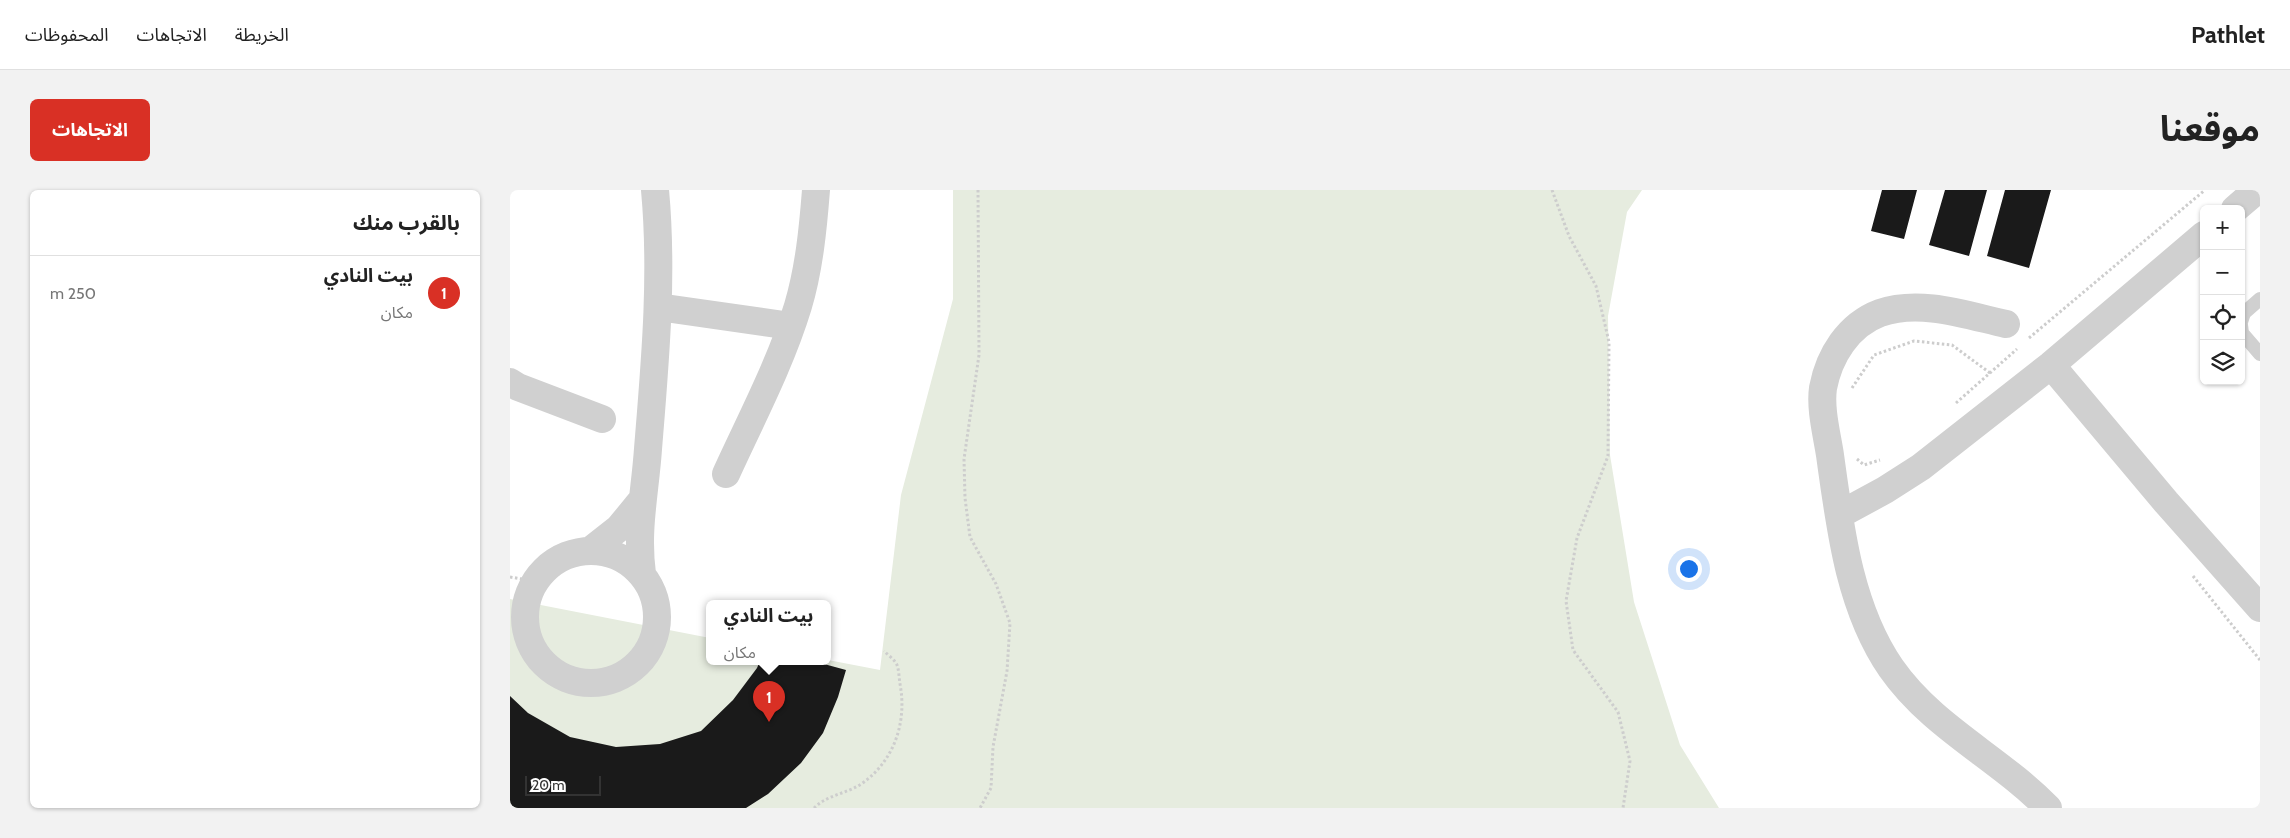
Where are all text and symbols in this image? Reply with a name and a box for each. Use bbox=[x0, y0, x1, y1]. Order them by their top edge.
text: Pathlet bbox=[2191, 20, 2265, 49]
text: المحفوظات bbox=[25, 24, 109, 46]
text: الاتجاهات bbox=[137, 24, 207, 46]
text: الخريطة bbox=[235, 24, 289, 46]
button: الاتجاهات bbox=[30, 99, 150, 161]
text: موقعنا bbox=[2160, 107, 2260, 150]
map controls bbox=[2200, 205, 2245, 385]
button: + bbox=[2200, 205, 2245, 250]
text: بالقرب منك bbox=[353, 210, 460, 235]
button: − bbox=[2200, 250, 2245, 295]
text: بيت النادي bbox=[324, 264, 413, 287]
text: 250 m bbox=[50, 284, 96, 303]
text: 1 bbox=[441, 284, 447, 303]
button: locate bbox=[2200, 295, 2245, 340]
text: مكان bbox=[381, 303, 413, 322]
button: layers bbox=[2200, 340, 2245, 385]
your location bbox=[1676, 556, 1702, 582]
popup bbox=[706, 600, 831, 665]
text: بيت النادي bbox=[724, 604, 813, 627]
text: مكان bbox=[724, 643, 756, 662]
pin: 1 bbox=[753, 681, 785, 722]
scale bar bbox=[525, 773, 601, 796]
text: 20 m bbox=[532, 776, 565, 794]

